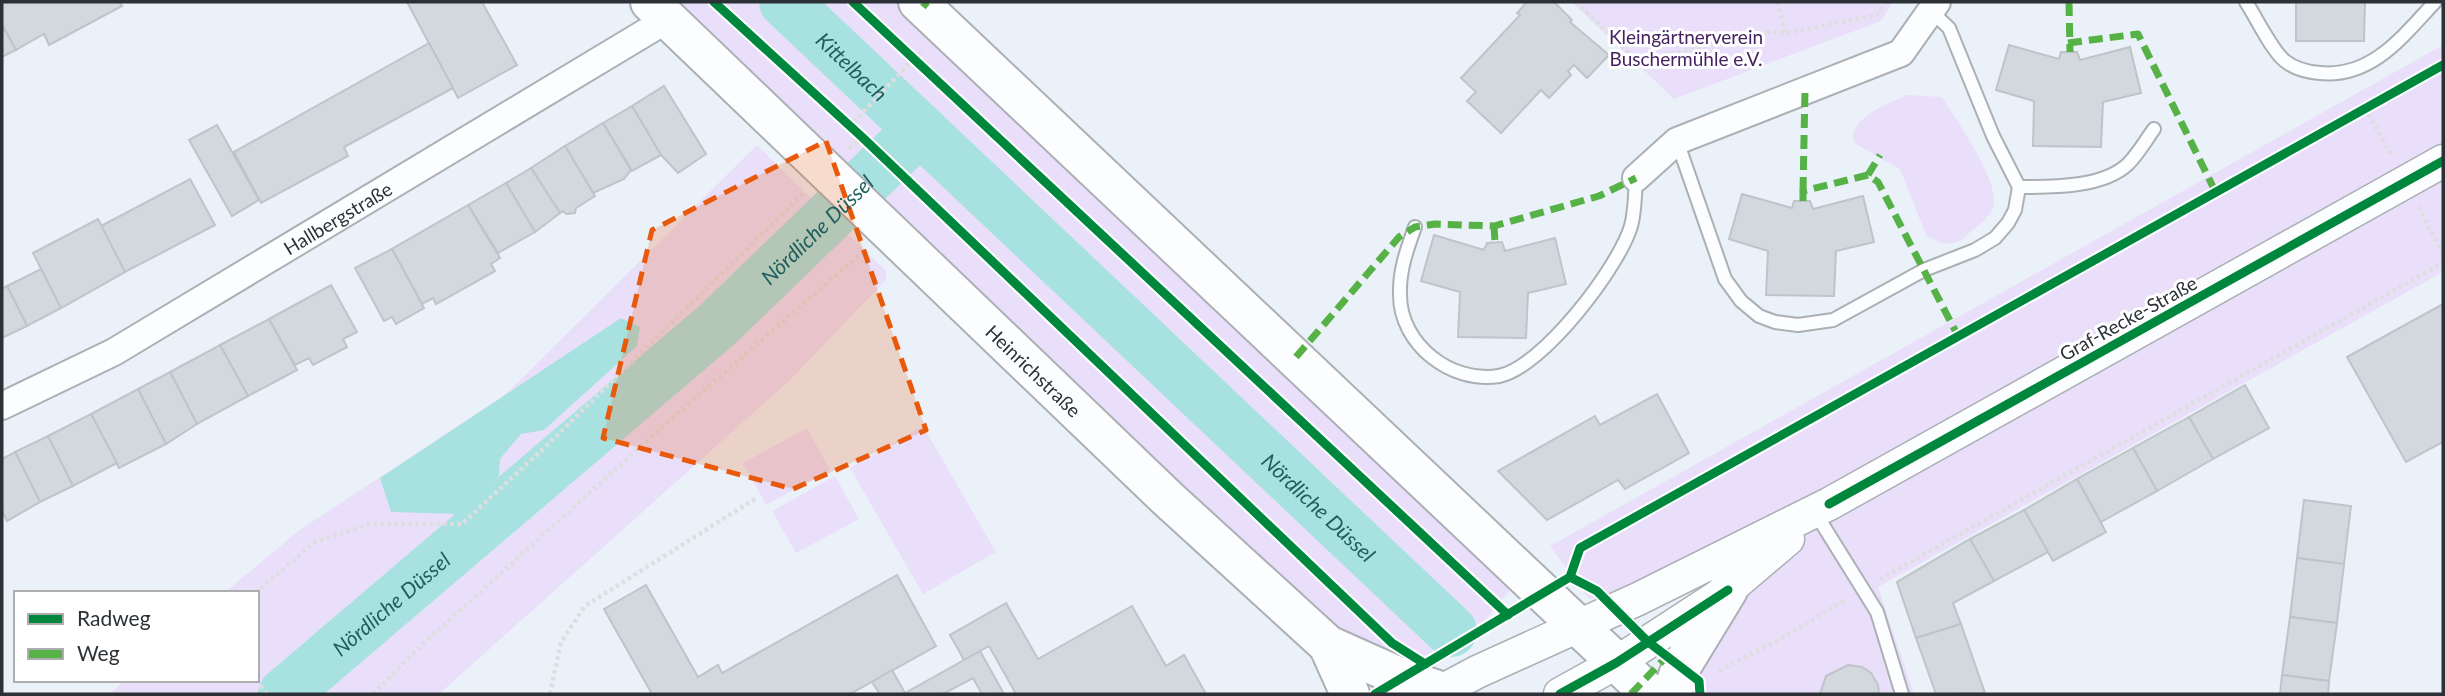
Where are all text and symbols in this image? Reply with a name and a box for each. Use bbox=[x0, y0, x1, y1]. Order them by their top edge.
park label: Kleingärtnerverein Buschermühle e.V. bbox=[1609, 25, 1763, 70]
water label: Kittelbach bbox=[812, 26, 893, 105]
water label: Nördliche Düssel bbox=[755, 169, 878, 289]
street label: Hallbergstraße bbox=[279, 176, 396, 259]
street label: Graf-Recke-Straße bbox=[2055, 271, 2201, 365]
street label: Heinrichstraße bbox=[982, 319, 1086, 421]
water label: Nördliche Düssel bbox=[1258, 447, 1381, 566]
water label: Nördliche Düssel bbox=[327, 546, 454, 660]
legend bbox=[14, 591, 259, 682]
text: Radweg bbox=[77, 605, 151, 630]
text: Weg bbox=[77, 640, 120, 665]

